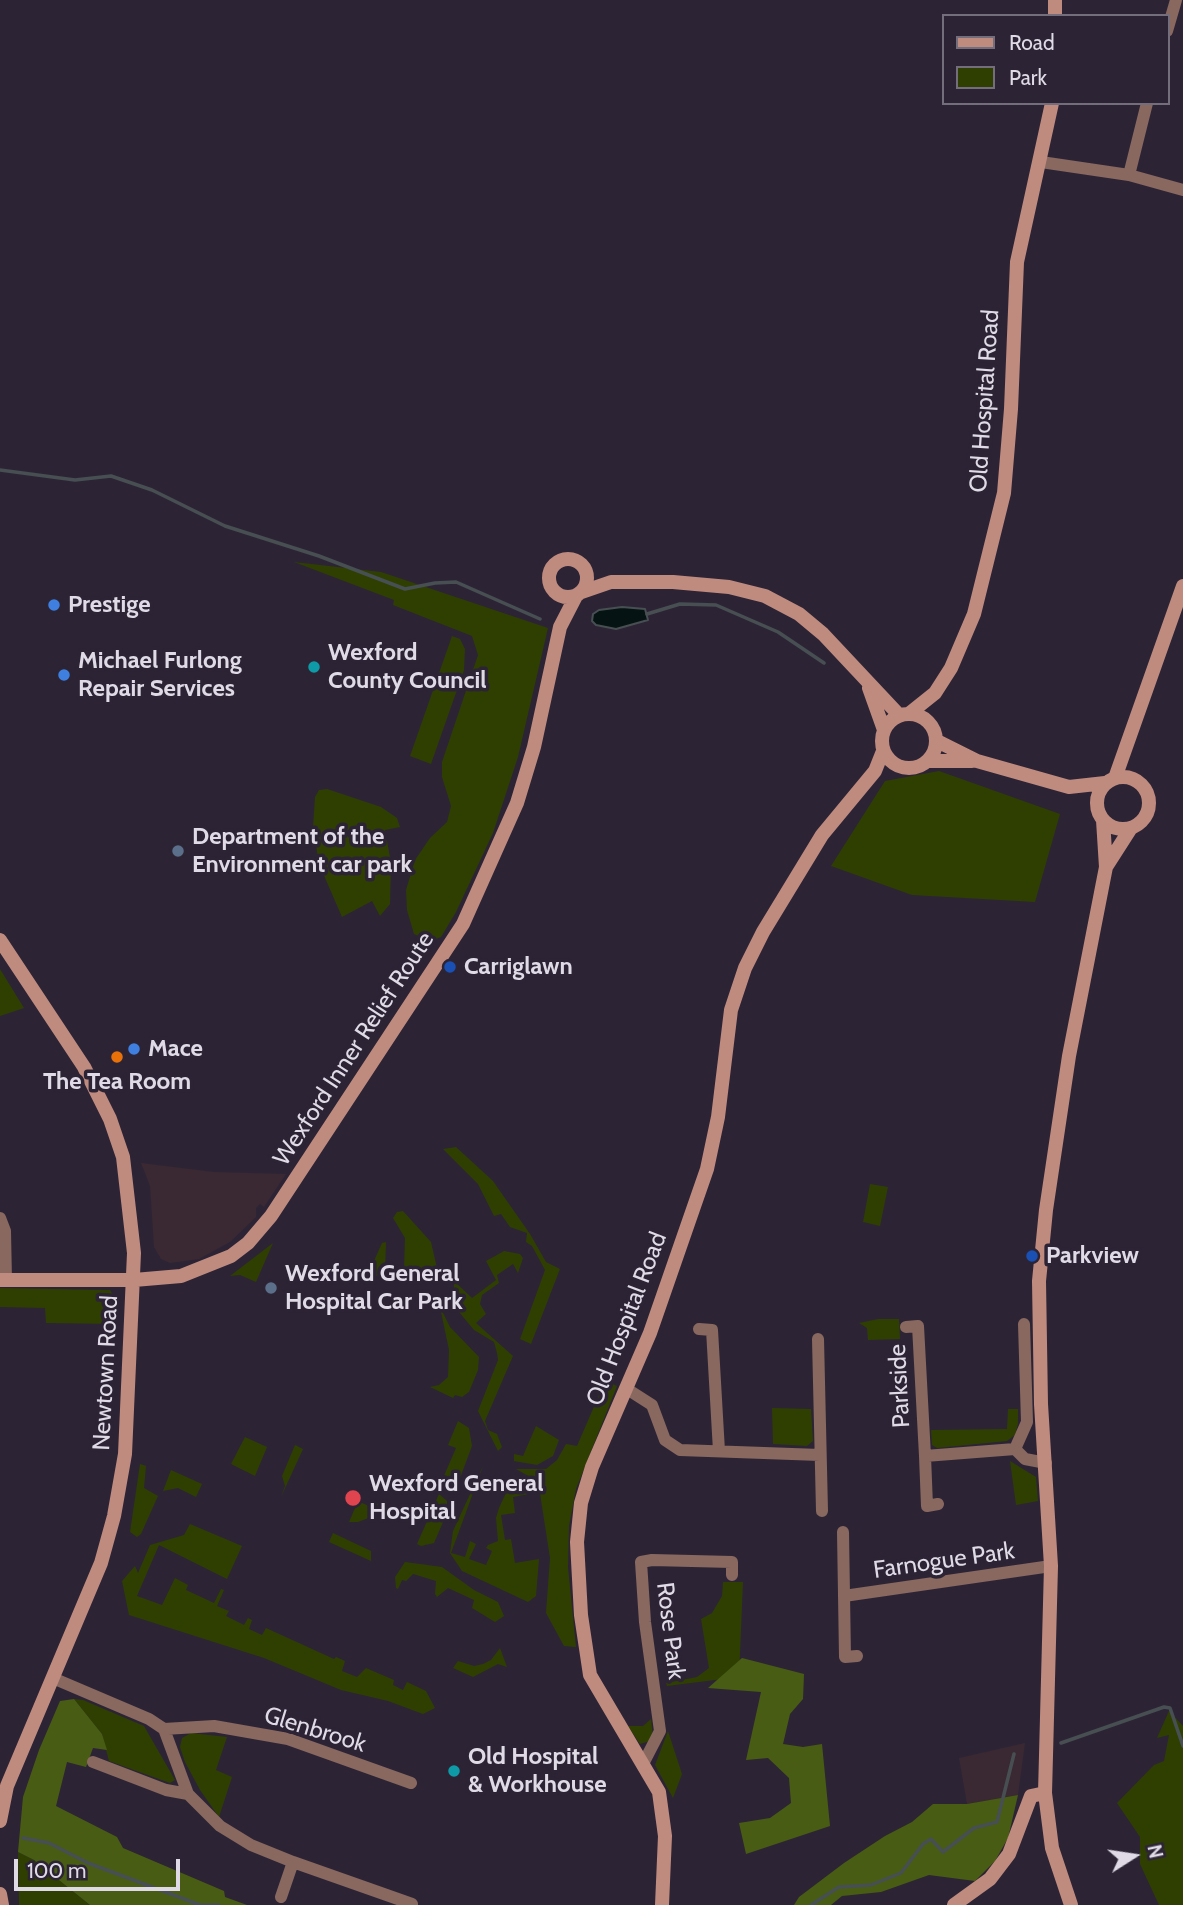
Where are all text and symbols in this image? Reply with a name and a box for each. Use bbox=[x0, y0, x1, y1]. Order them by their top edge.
legend bbox=[942, 14, 1169, 105]
text: Road bbox=[1009, 30, 1055, 55]
text: Park bbox=[1009, 65, 1047, 90]
street label: Old Hospital Road bbox=[964, 308, 1006, 494]
place label: Prestige bbox=[68, 591, 151, 619]
marker: Prestige bbox=[46, 597, 62, 613]
place label: Wexford County Council bbox=[328, 639, 486, 695]
place label: Michael Furlong Repair Services bbox=[78, 647, 242, 703]
marker: Wexford County Council bbox=[306, 659, 322, 675]
marker: Michael Furlong Repair Services bbox=[56, 667, 72, 683]
place label: Department of the Environment car park bbox=[192, 823, 412, 879]
marker: Department of the Environment car park bbox=[170, 843, 186, 859]
street label: Wexford Inner Relief Route bbox=[268, 927, 440, 1171]
place label: Carriglawn bbox=[464, 953, 573, 981]
marker: Carriglawn bbox=[442, 959, 458, 975]
place label: Mace bbox=[148, 1035, 203, 1063]
marker: Mace bbox=[126, 1041, 142, 1057]
marker: The Tea Room bbox=[109, 1049, 125, 1065]
place label: The Tea Room bbox=[43, 1068, 191, 1096]
street label: Old Hospital Road bbox=[581, 1228, 673, 1410]
place label: Parkview bbox=[1046, 1242, 1139, 1270]
marker: Parkview bbox=[1024, 1248, 1040, 1264]
place label: Wexford General Hospital Car Park bbox=[285, 1260, 463, 1316]
marker: Wexford General Hospital Car Park bbox=[263, 1280, 279, 1296]
street label: Newtown Road bbox=[88, 1295, 124, 1451]
street label: Parkside bbox=[883, 1343, 917, 1429]
place label: Wexford General Hospital bbox=[369, 1470, 544, 1526]
marker: Wexford General Hospital bbox=[343, 1488, 363, 1508]
street label: Farnogue Park bbox=[872, 1537, 1016, 1585]
street label: Rose Park bbox=[650, 1581, 690, 1681]
street label: Glenbrook bbox=[261, 1701, 369, 1759]
place label: Old Hospital & Workhouse bbox=[468, 1743, 607, 1799]
marker: Old Hospital & Workhouse bbox=[446, 1763, 462, 1779]
north arrow bbox=[1099, 1821, 1169, 1891]
text: N bbox=[1142, 1843, 1168, 1860]
scale bar bbox=[18, 1846, 184, 1890]
text: 100 m bbox=[27, 1858, 86, 1883]

